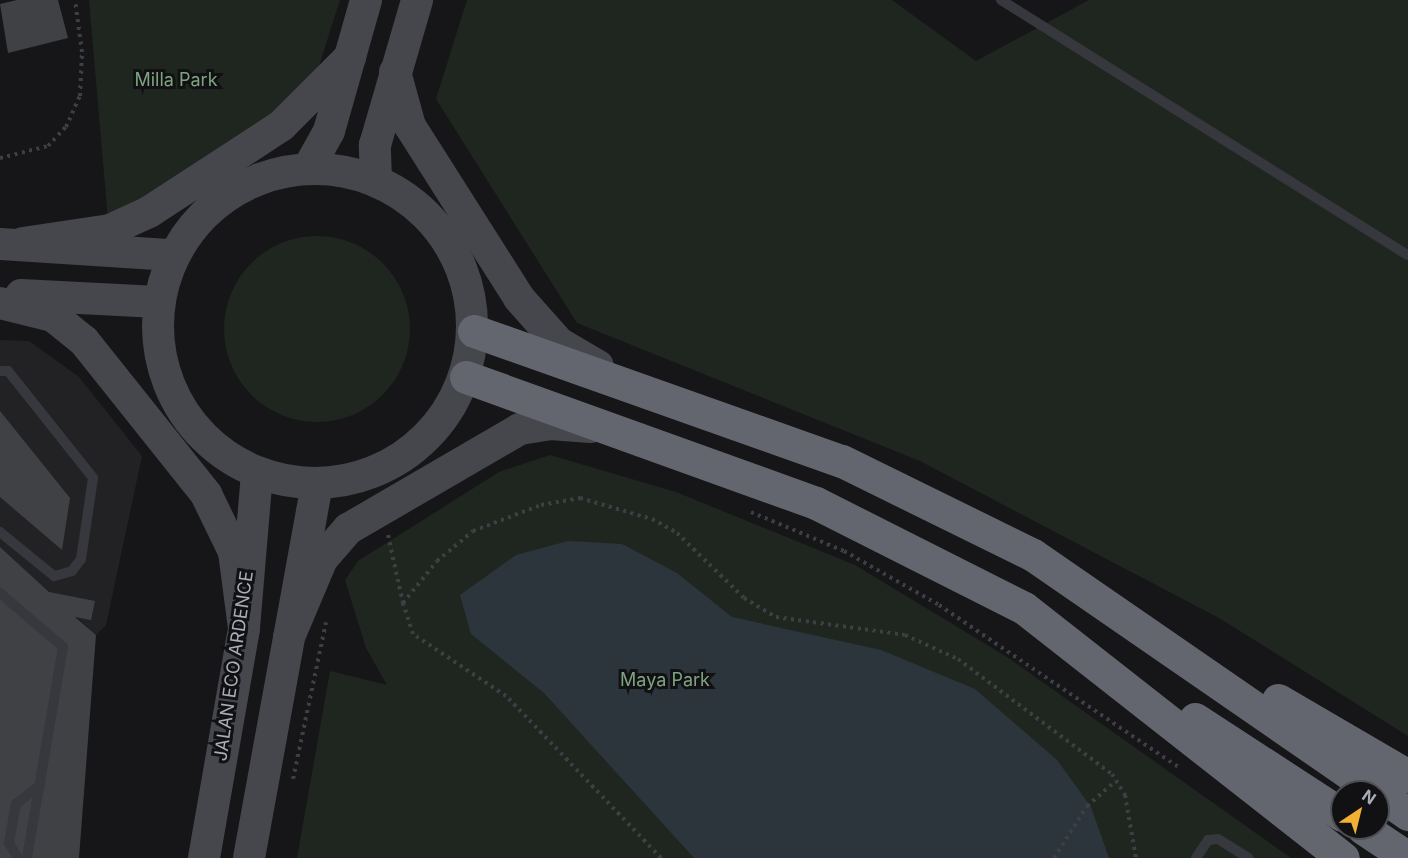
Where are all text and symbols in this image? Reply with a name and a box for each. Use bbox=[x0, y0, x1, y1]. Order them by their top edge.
park label: Milla Park bbox=[134, 69, 218, 91]
street label: JALAN ECO ARDENCE bbox=[210, 570, 258, 762]
park label: Maya Park bbox=[620, 669, 710, 691]
north arrow bbox=[1330, 780, 1390, 840]
text: N bbox=[1358, 785, 1380, 809]

